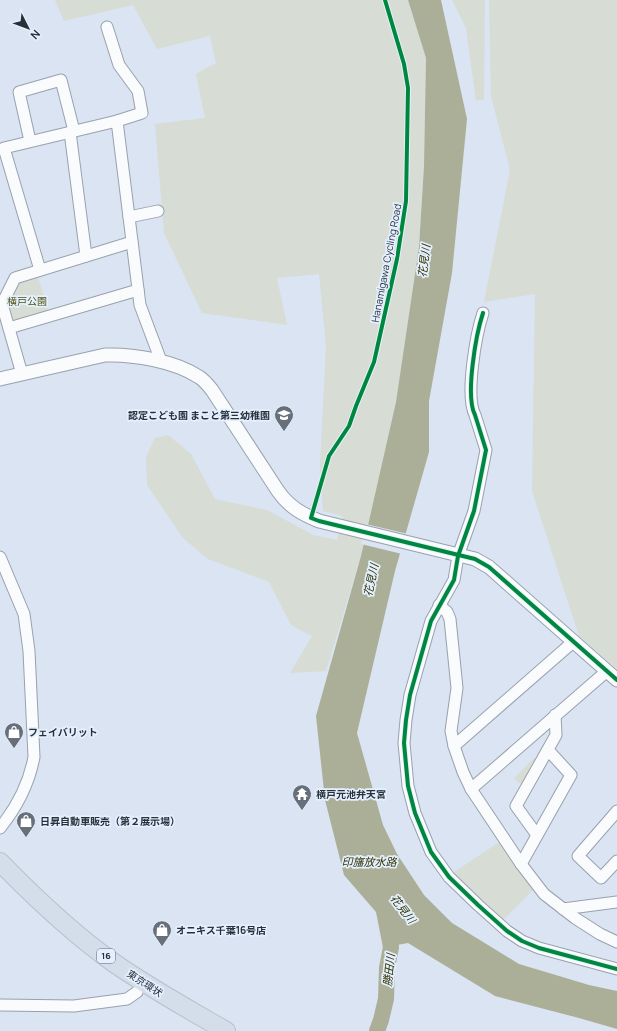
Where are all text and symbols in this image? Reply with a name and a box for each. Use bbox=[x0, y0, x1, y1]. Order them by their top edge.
north arrow bbox=[8, 8, 48, 48]
text: N bbox=[28, 27, 44, 43]
street label: Hanamigawa Cycling Road bbox=[368, 202, 404, 324]
water label: 花見川 bbox=[414, 243, 433, 278]
park label: 横戸公園 bbox=[7, 294, 47, 308]
school or university icon: 認定こども園 まこと第三幼稚園 bbox=[273, 404, 295, 432]
place label: 認定こども園 まこと第三幼稚園 bbox=[128, 408, 270, 422]
water label: 花見川 bbox=[360, 561, 381, 598]
shop icon: フェイバリット bbox=[3, 721, 25, 749]
place label: フェイバリット bbox=[28, 725, 98, 739]
temple icon: 横戸元池弁天宮 bbox=[291, 783, 313, 811]
place label: 横戸元池弁天宮 bbox=[316, 787, 386, 801]
shop icon: 日昇自動車販売（第２展示場） bbox=[15, 810, 37, 838]
place label: 日昇自動車販売（第２展示場） bbox=[40, 814, 180, 828]
water label: 印旛放水路 bbox=[342, 854, 397, 869]
water label: 花見川 bbox=[387, 891, 420, 927]
shop icon: オニキス千葉16号店 bbox=[151, 919, 173, 947]
place label: オニキス千葉16号店 bbox=[176, 923, 266, 937]
road number: 16 bbox=[97, 949, 115, 963]
water label: 勝田川 bbox=[379, 952, 398, 987]
street label: 東京環状 bbox=[124, 966, 166, 1000]

